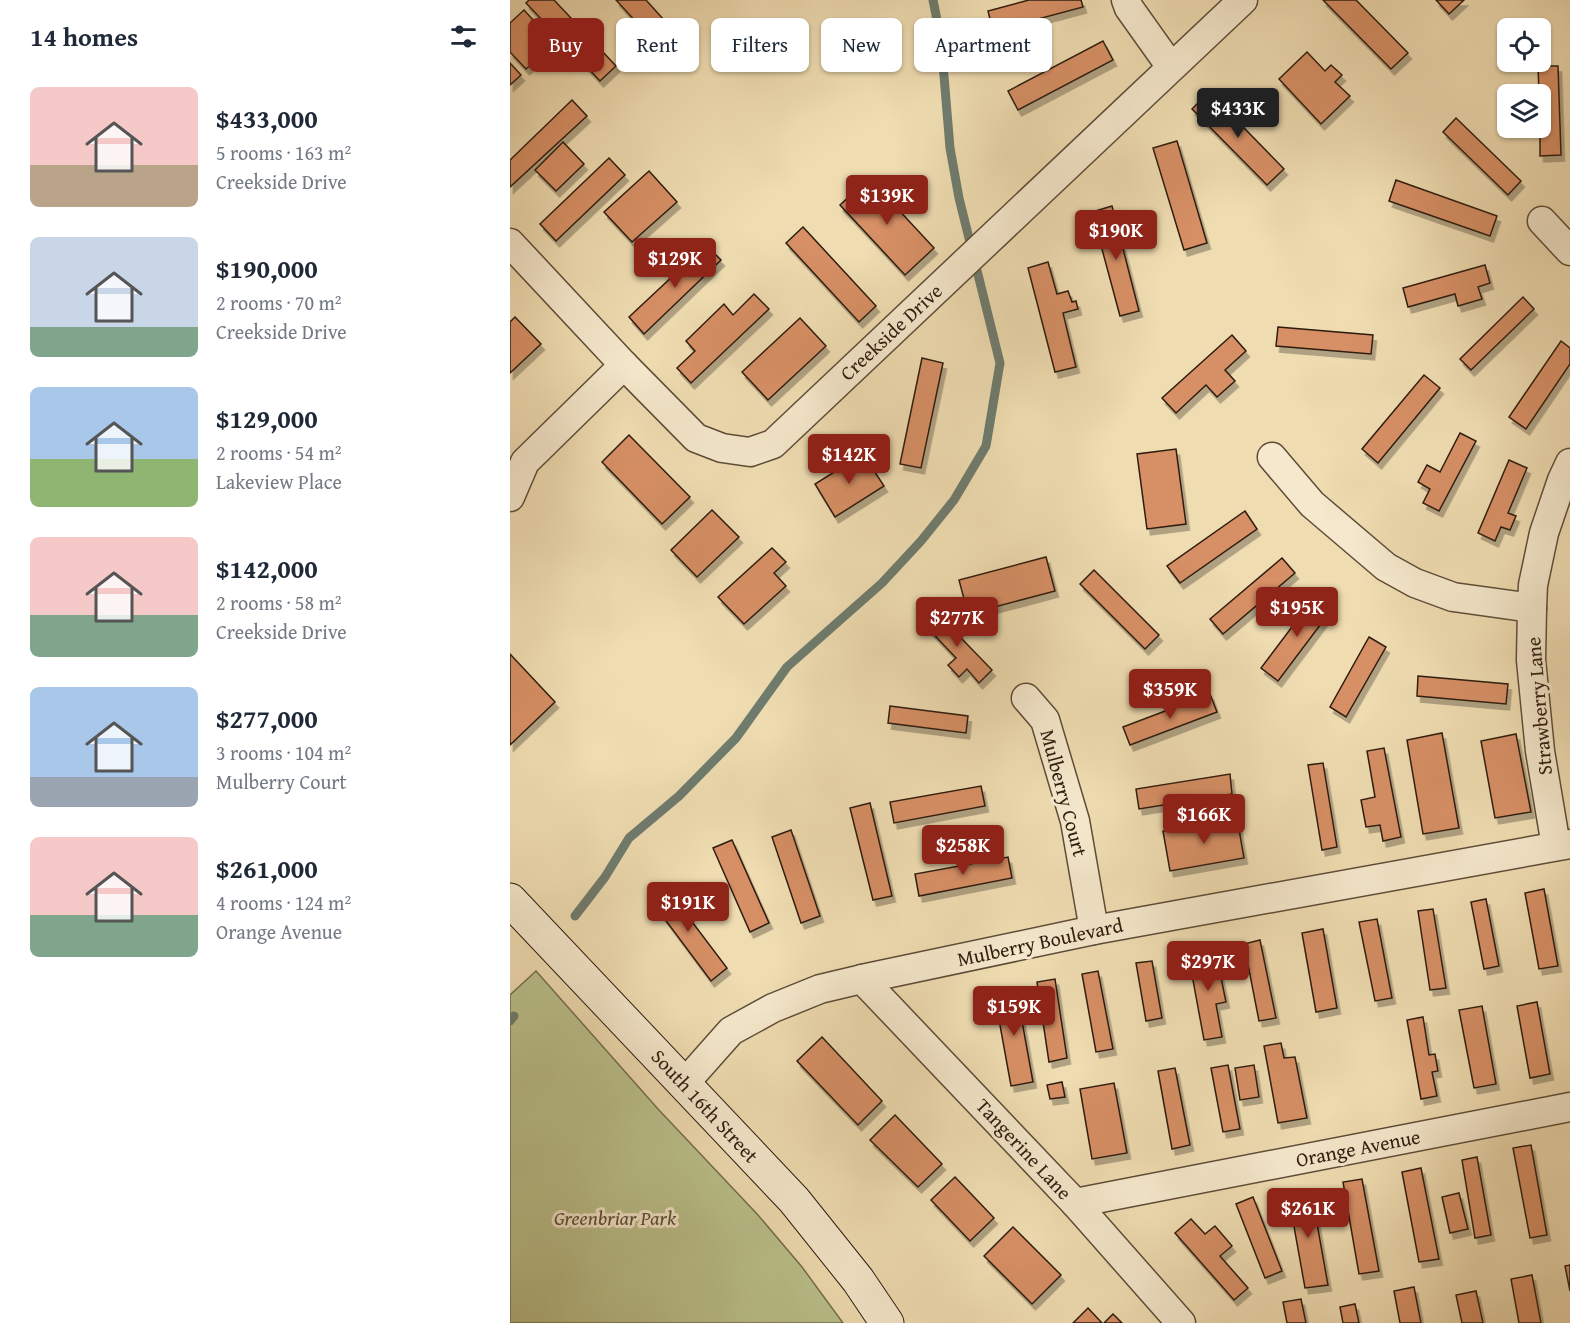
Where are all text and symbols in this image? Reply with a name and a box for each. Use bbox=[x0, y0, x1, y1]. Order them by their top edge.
text: 14 homes bbox=[30, 17, 138, 56]
chip: Buy bbox=[528, 18, 604, 72]
chip: Rent bbox=[616, 18, 699, 72]
chip: Filters bbox=[711, 18, 809, 72]
chip: New bbox=[821, 18, 902, 72]
chip: Apartment bbox=[914, 18, 1052, 72]
map controls bbox=[1497, 18, 1551, 138]
button: locate bbox=[1497, 18, 1551, 72]
icon: filters bbox=[447, 20, 480, 53]
button: layers bbox=[1497, 84, 1551, 138]
pin: $433K bbox=[1196, 88, 1280, 139]
text: $433K bbox=[1211, 93, 1265, 122]
text: $433,000 bbox=[216, 99, 318, 138]
icon: home bbox=[78, 111, 150, 183]
text: 5 rooms · 163 m² bbox=[216, 138, 351, 167]
text: Creekside Drive bbox=[216, 167, 347, 196]
pin: $139K bbox=[845, 175, 929, 226]
text: $139K bbox=[860, 180, 914, 209]
pin: $190K bbox=[1074, 210, 1158, 261]
text: $190K bbox=[1089, 215, 1143, 244]
pin: $129K bbox=[633, 238, 717, 289]
text: $129K bbox=[648, 243, 702, 272]
text: $190,000 bbox=[216, 249, 318, 288]
icon: home bbox=[78, 261, 150, 333]
street label: Creekside Drive bbox=[833, 276, 948, 387]
text: 2 rooms · 70 m² bbox=[216, 288, 342, 317]
text: Creekside Drive bbox=[216, 317, 347, 346]
text: $129,000 bbox=[216, 399, 318, 438]
icon: home bbox=[78, 411, 150, 483]
pin: $142K bbox=[807, 434, 891, 485]
text: 2 rooms · 54 m² bbox=[216, 438, 342, 467]
text: $142K bbox=[822, 439, 876, 468]
text: Lakeview Place bbox=[216, 467, 342, 496]
text: $142,000 bbox=[216, 549, 318, 588]
icon: home bbox=[78, 561, 150, 633]
pin: $195K bbox=[1255, 587, 1339, 638]
text: 2 rooms · 58 m² bbox=[216, 588, 342, 617]
text: $195K bbox=[1270, 592, 1324, 621]
pin: $277K bbox=[915, 597, 999, 648]
text: $277K bbox=[930, 602, 984, 631]
text: Creekside Drive bbox=[216, 617, 347, 646]
street label: Strawberry Lane bbox=[1518, 636, 1559, 776]
pin: $359K bbox=[1128, 669, 1212, 720]
text: $359K bbox=[1143, 674, 1197, 703]
text: $277,000 bbox=[216, 699, 318, 738]
icon: home bbox=[78, 711, 150, 783]
street label: Mulberry Court bbox=[1034, 726, 1095, 860]
text: 3 rooms · 104 m² bbox=[216, 738, 351, 767]
text: Mulberry Court bbox=[216, 767, 347, 796]
pin: $166K bbox=[1162, 794, 1246, 845]
text: $166K bbox=[1177, 799, 1231, 828]
pin: $258K bbox=[921, 825, 1005, 876]
text: $258K bbox=[936, 830, 990, 859]
text: $261,000 bbox=[216, 849, 318, 888]
icon: home bbox=[78, 861, 150, 933]
pin: $191K bbox=[646, 882, 730, 933]
text: $191K bbox=[661, 887, 715, 916]
text: 4 rooms · 124 m² bbox=[216, 888, 351, 917]
street label: Mulberry Boulevard bbox=[954, 910, 1126, 973]
text: Orange Avenue bbox=[216, 917, 342, 946]
pin: $297K bbox=[1166, 941, 1250, 992]
text: $297K bbox=[1181, 946, 1235, 975]
pin: $159K bbox=[972, 986, 1056, 1037]
text: $159K bbox=[987, 991, 1041, 1020]
street label: South 16th Street bbox=[645, 1042, 766, 1169]
street label: Tangerine Lane bbox=[970, 1092, 1079, 1206]
street label: Orange Avenue bbox=[1293, 1121, 1423, 1174]
pin: $261K bbox=[1266, 1188, 1350, 1239]
text: $261K bbox=[1281, 1193, 1335, 1222]
park label: Greenbriar Park bbox=[554, 1203, 677, 1232]

